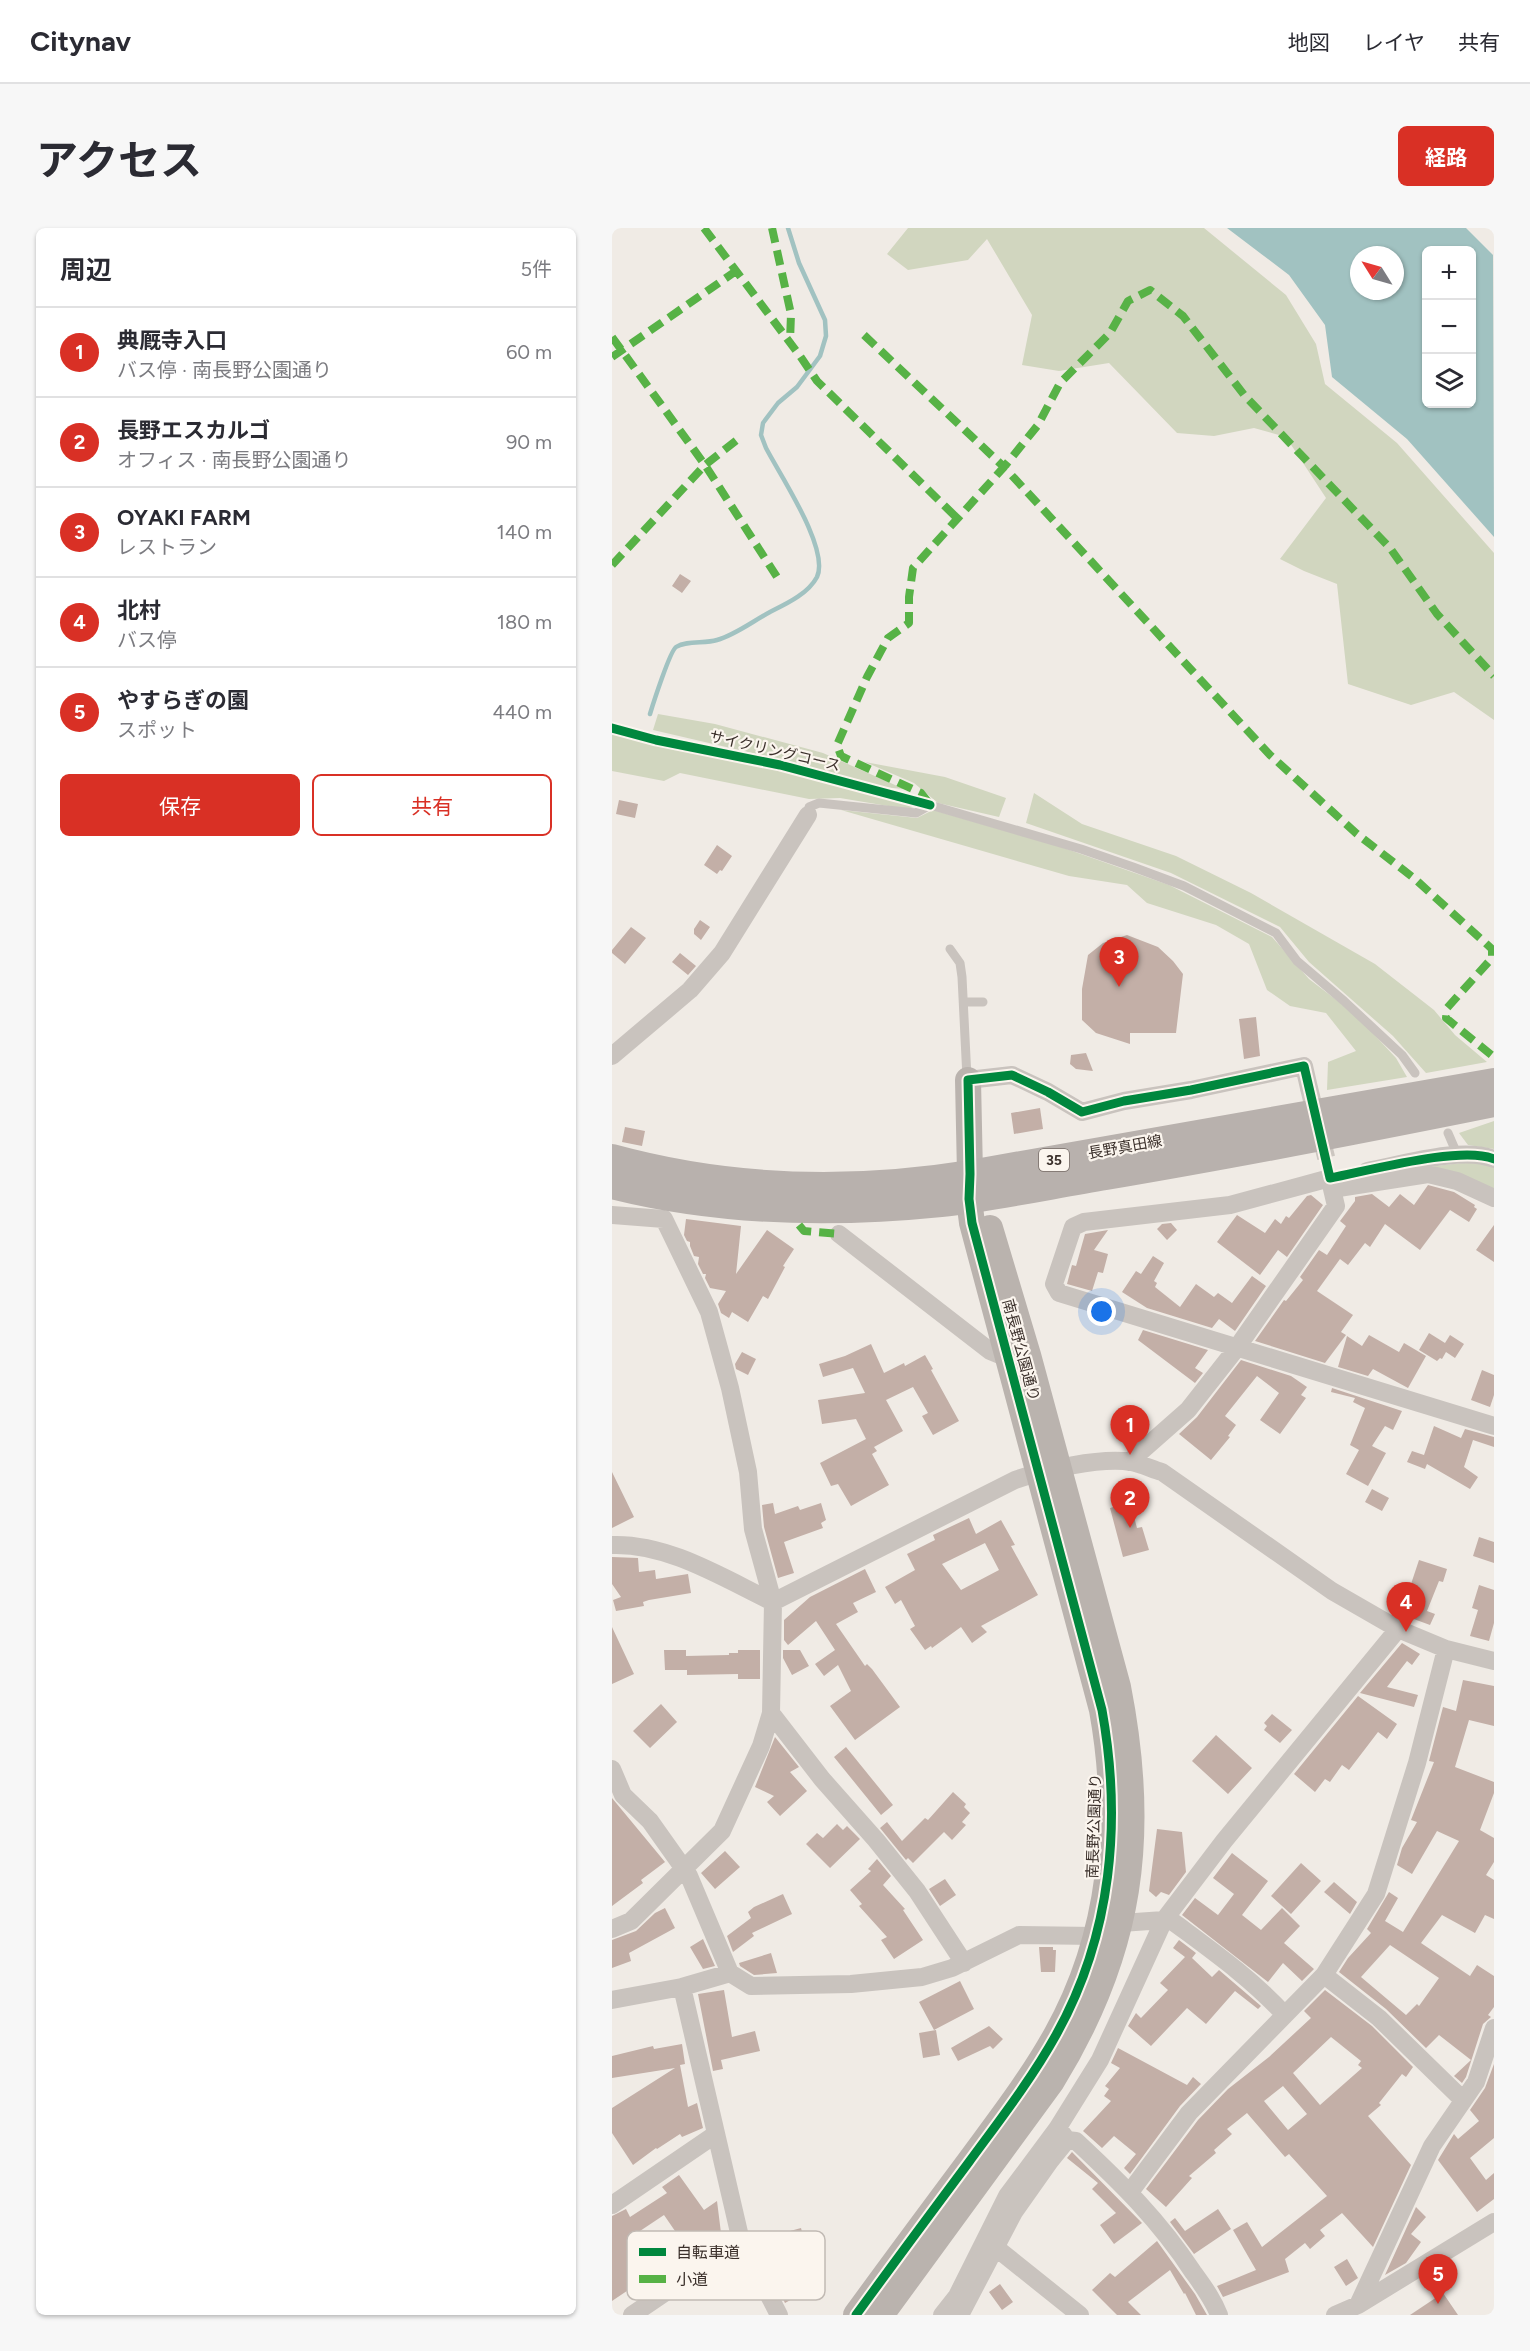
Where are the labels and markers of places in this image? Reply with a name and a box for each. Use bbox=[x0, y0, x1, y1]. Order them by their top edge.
pin: 3 bbox=[1100, 938, 1138, 987]
pin: 1 bbox=[1110, 1406, 1150, 1455]
pin: 2 bbox=[1110, 1478, 1150, 1528]
pin: 4 bbox=[1386, 1582, 1426, 1632]
pin: 5 bbox=[1418, 2254, 1458, 2304]

